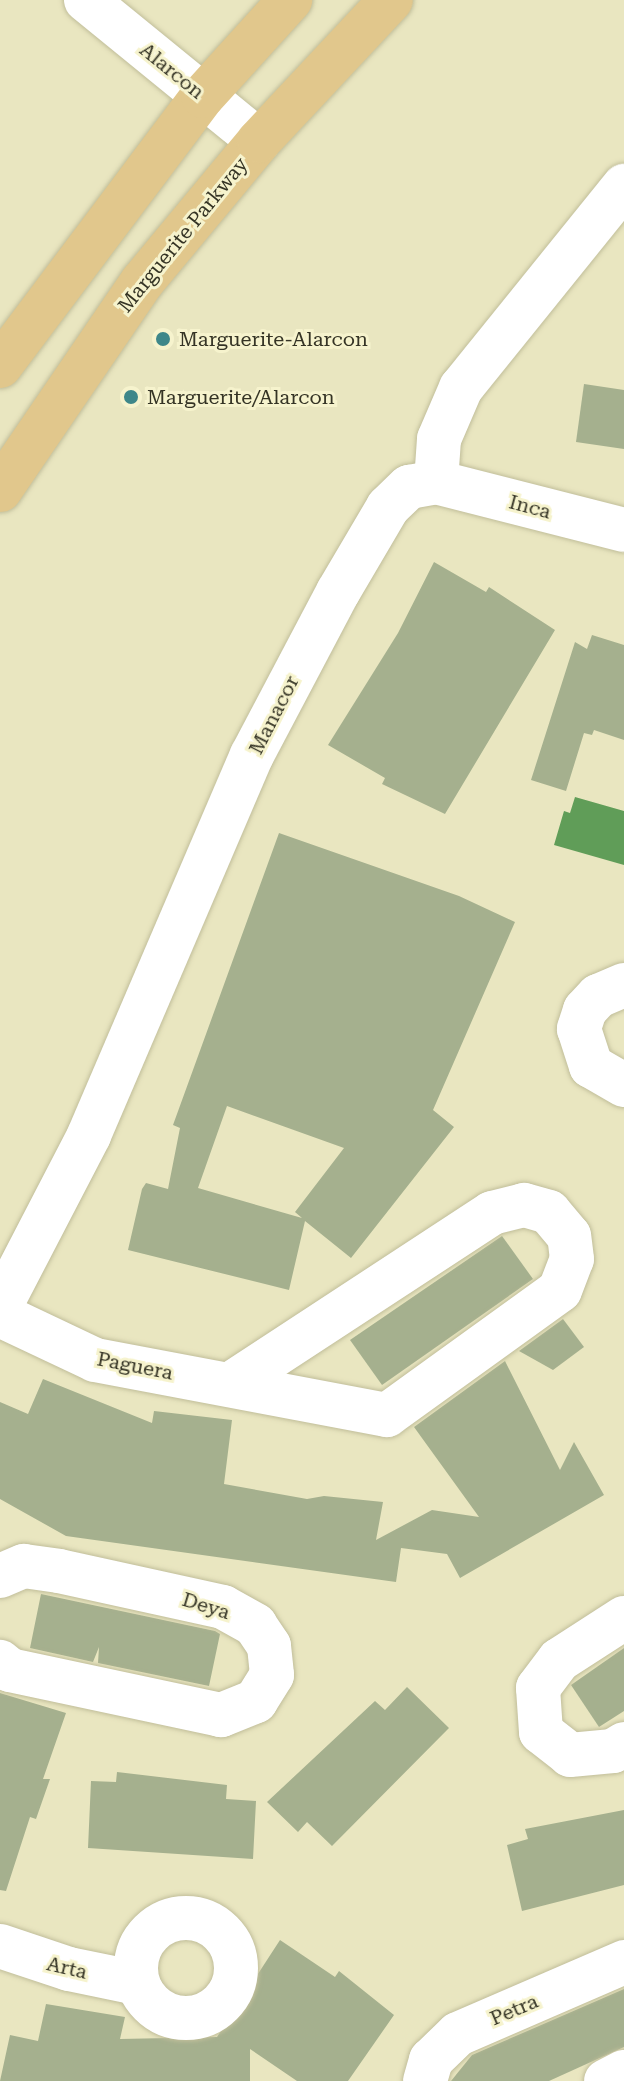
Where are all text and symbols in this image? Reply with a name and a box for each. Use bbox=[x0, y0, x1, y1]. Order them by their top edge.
street label: Alarcon bbox=[135, 38, 209, 104]
street label: Marguerite Parkway bbox=[113, 153, 253, 317]
place label: Marguerite-Alarcon bbox=[179, 327, 368, 351]
marker: Marguerite-Alarcon bbox=[154, 330, 172, 348]
place label: Marguerite/Alarcon bbox=[147, 385, 335, 409]
marker: Marguerite/Alarcon bbox=[122, 388, 140, 406]
street label: Inca bbox=[506, 490, 554, 524]
street label: Manacor bbox=[244, 672, 304, 758]
street label: Paguera bbox=[95, 1347, 175, 1385]
street label: Deya bbox=[179, 1587, 233, 1625]
street label: Arta bbox=[44, 1952, 90, 1984]
street label: Petra bbox=[486, 1989, 542, 2031]

